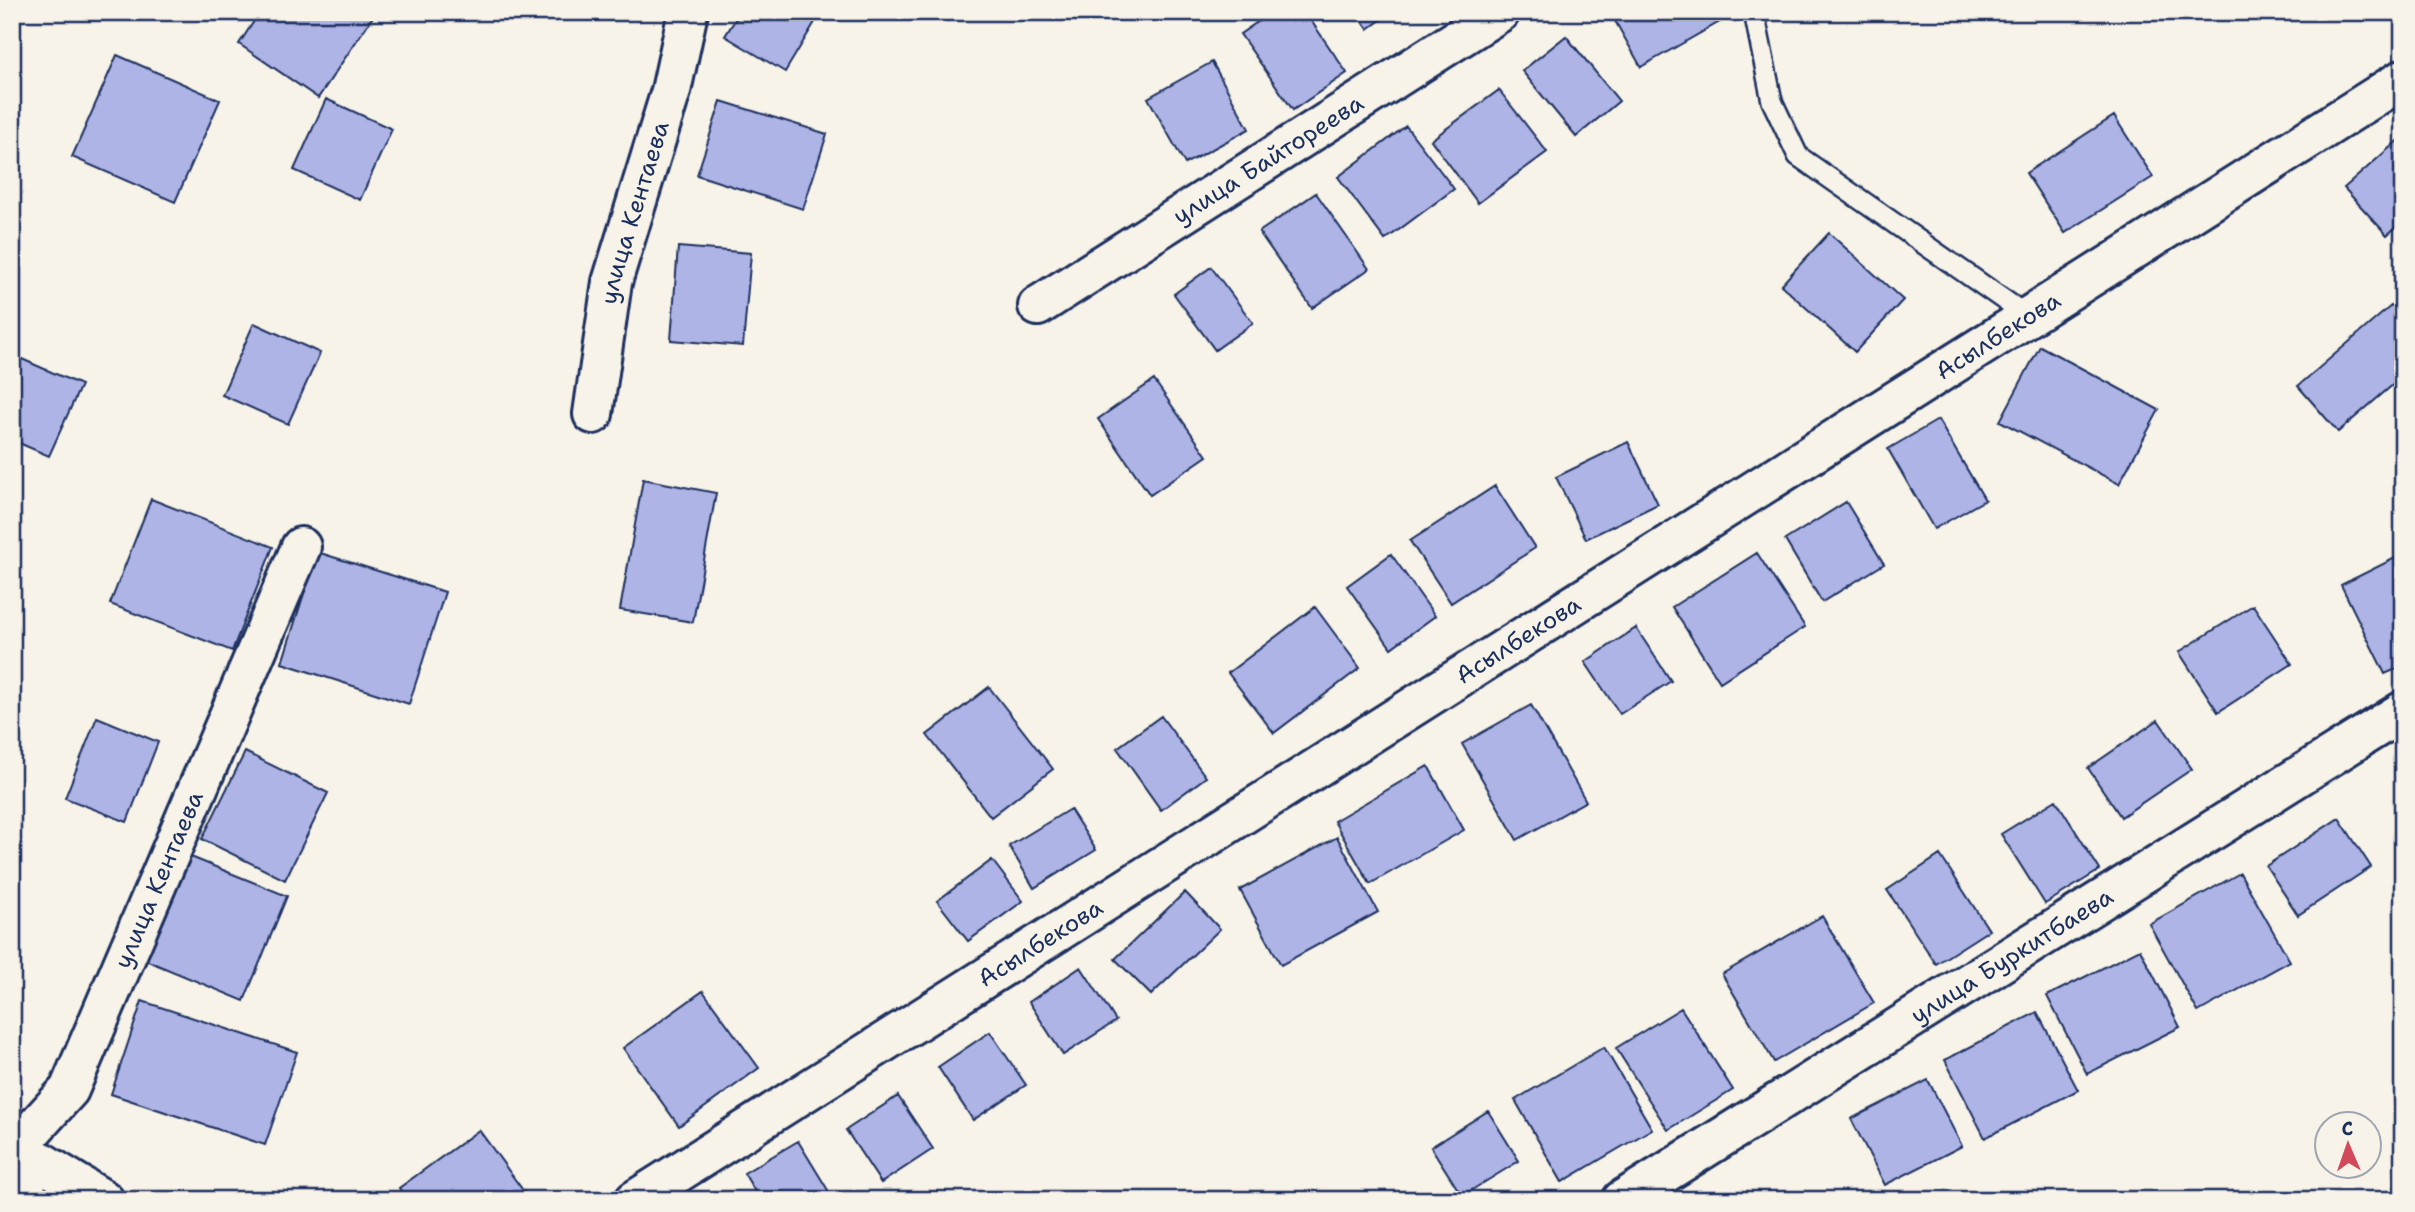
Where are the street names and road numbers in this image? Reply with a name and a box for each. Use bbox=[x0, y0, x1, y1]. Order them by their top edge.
street label: улица Байтореева bbox=[1167, 87, 1370, 232]
street label: улица Кентаева bbox=[593, 117, 677, 306]
street label: Асылбекова bbox=[1929, 284, 2067, 387]
street label: Асылбекова bbox=[1450, 588, 1587, 691]
street label: улица Кентаева bbox=[107, 786, 211, 973]
street label: улица Буркитбаева bbox=[1905, 880, 2119, 1031]
street label: Асылбекова bbox=[972, 891, 1109, 995]

